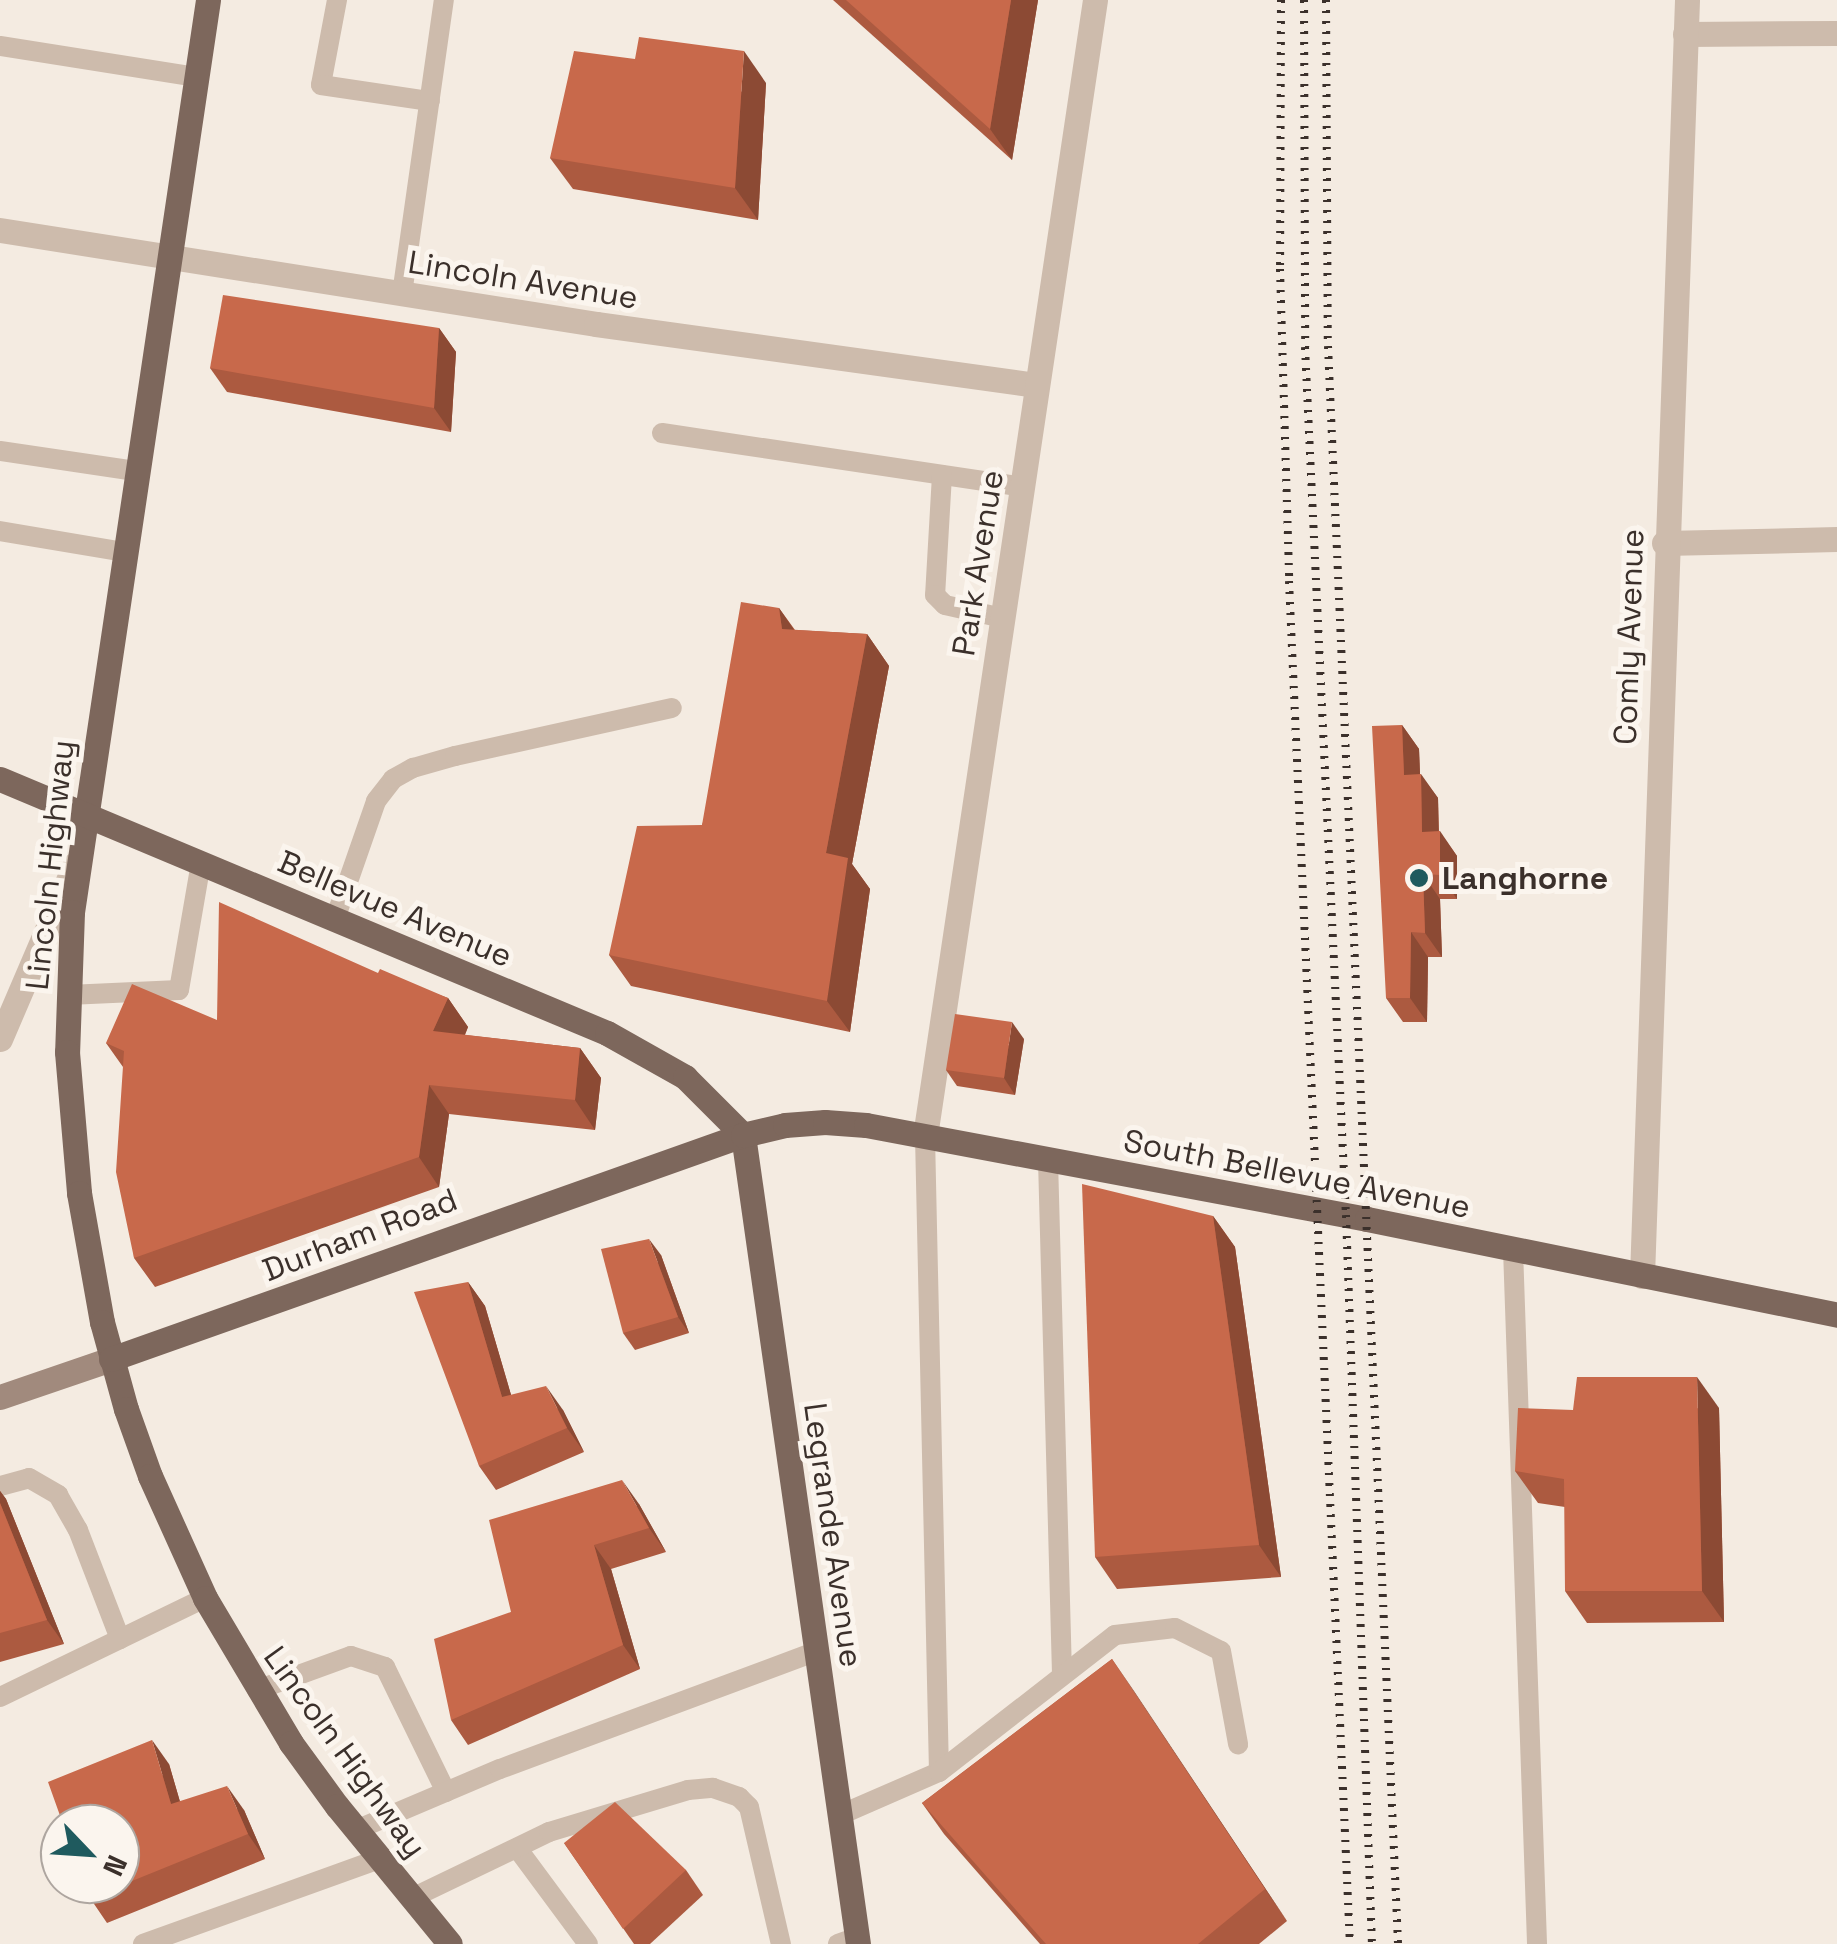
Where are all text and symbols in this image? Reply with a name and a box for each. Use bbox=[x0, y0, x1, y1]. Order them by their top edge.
street label: Lincoln Avenue bbox=[405, 243, 641, 317]
street label: Park Avenue bbox=[944, 467, 1012, 659]
street label: Comly Avenue bbox=[1606, 528, 1652, 746]
street label: Lincoln Highway bbox=[18, 738, 82, 992]
street label: Bellevue Avenue bbox=[272, 842, 518, 976]
place label: Langhorne bbox=[1442, 859, 1608, 897]
marker: Langhorne bbox=[1406, 865, 1432, 891]
street label: South Bellevue Avenue bbox=[1120, 1122, 1474, 1226]
street label: Durham Road bbox=[257, 1180, 463, 1290]
street label: Legrande Avenue bbox=[795, 1400, 871, 1670]
street label: Lincoln Highway bbox=[256, 1639, 434, 1865]
north arrow bbox=[40, 1804, 140, 1904]
text: N bbox=[95, 1850, 136, 1882]

